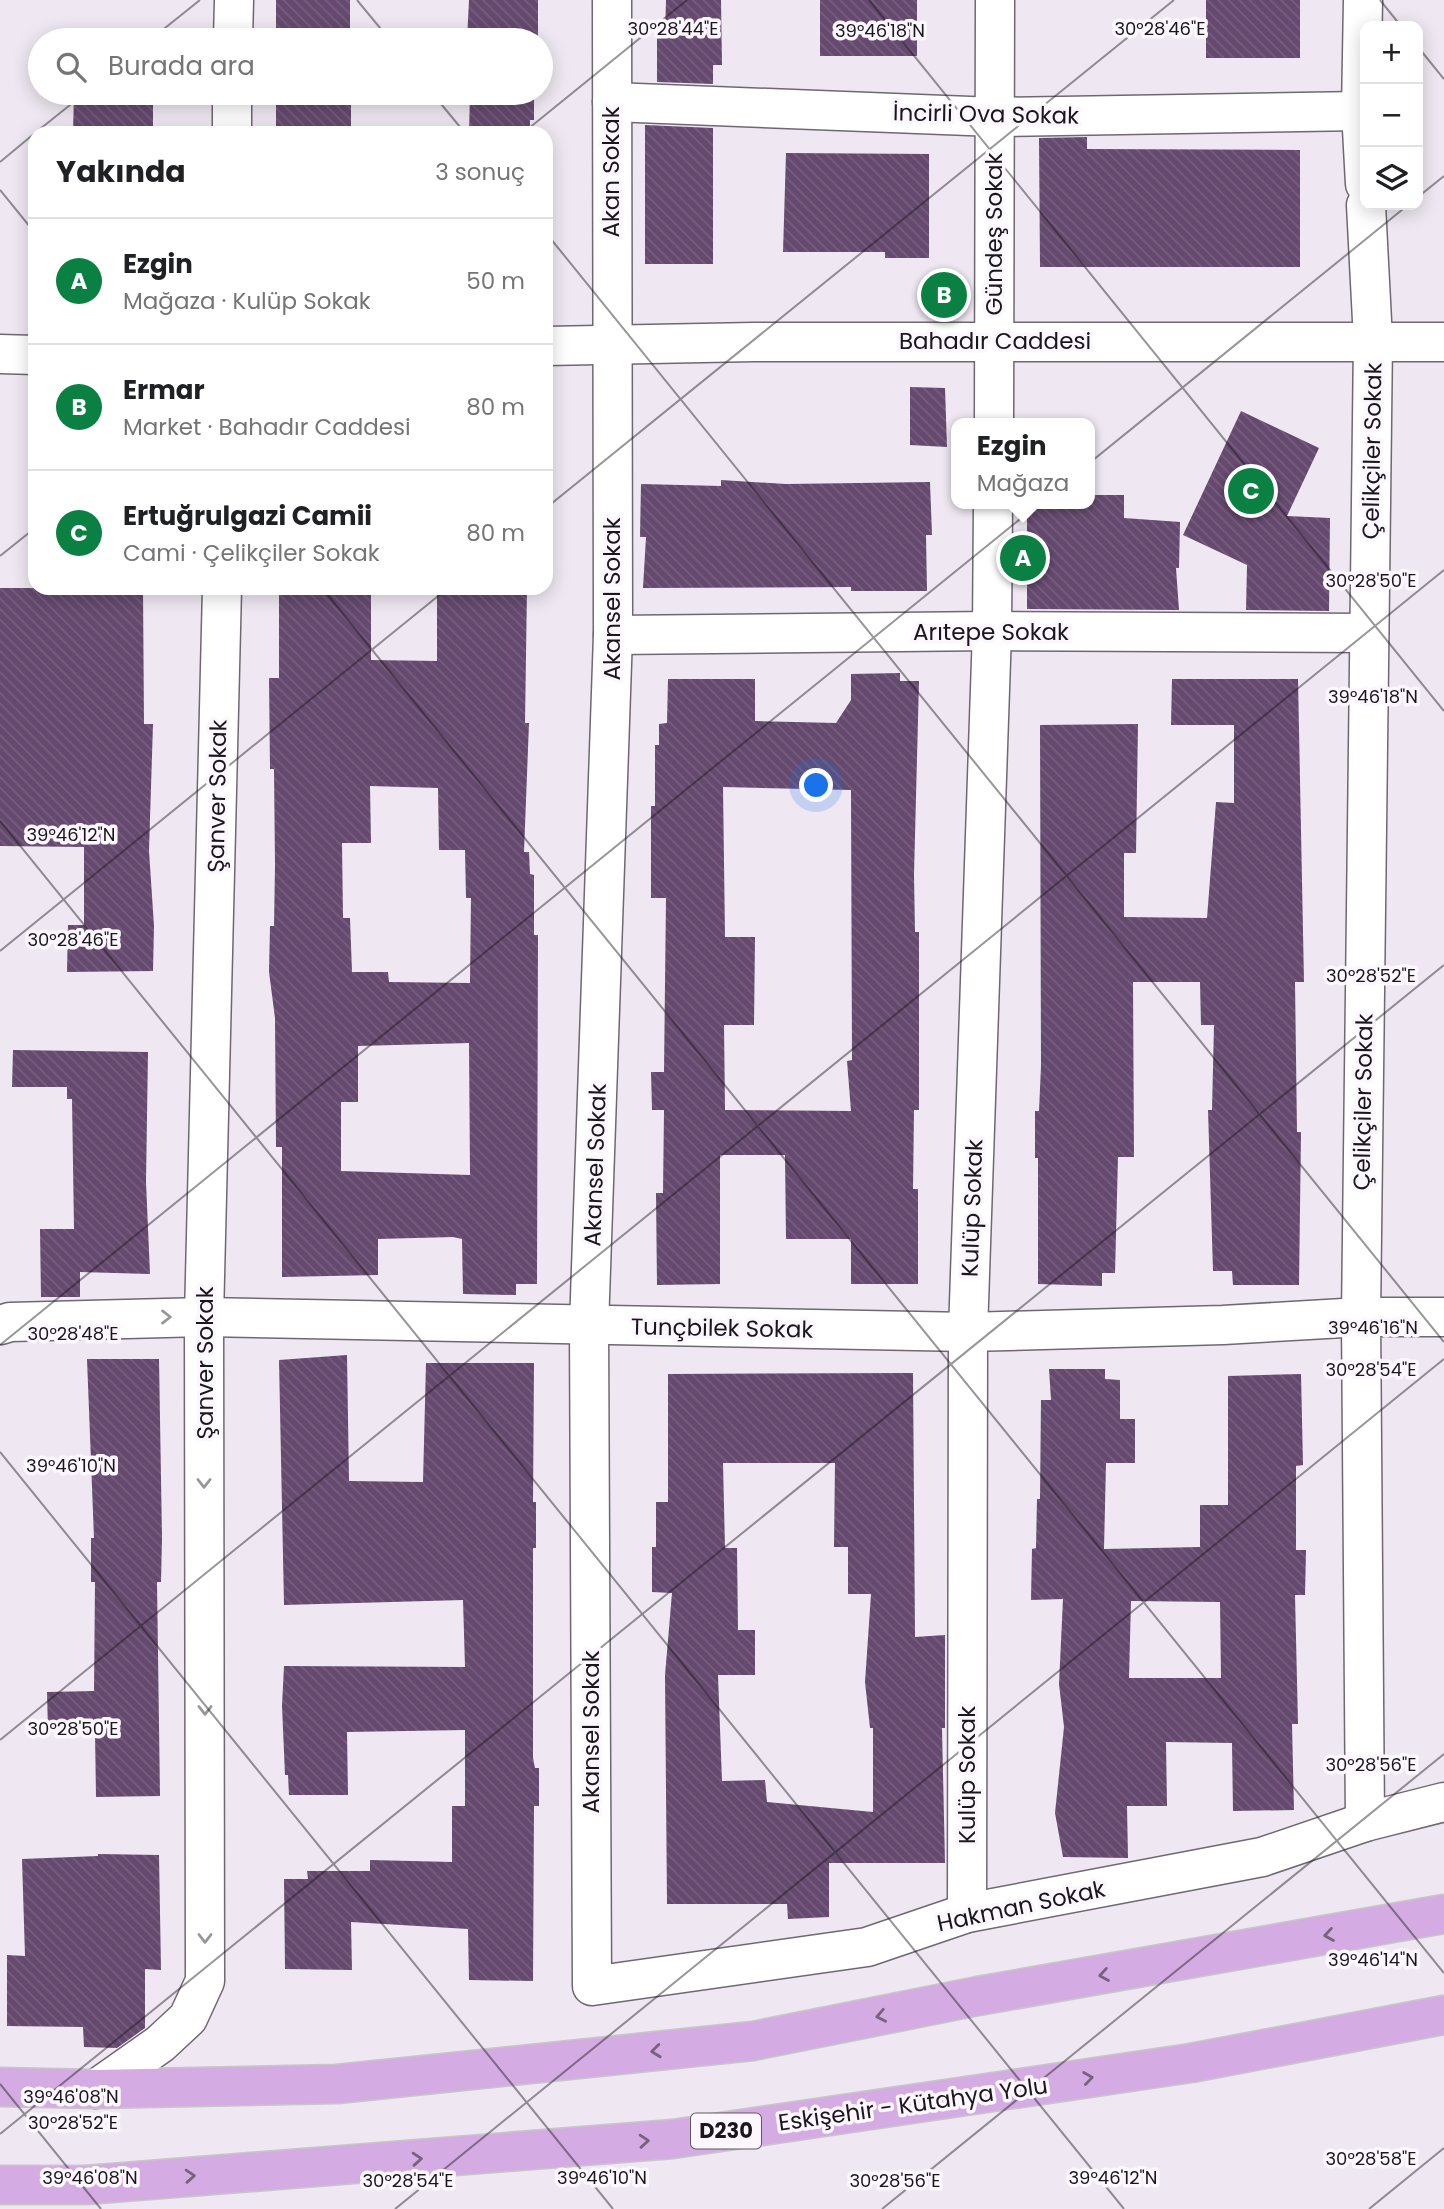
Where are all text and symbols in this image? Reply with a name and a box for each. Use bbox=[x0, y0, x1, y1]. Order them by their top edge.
text: 30°28'44"E bbox=[628, 16, 719, 41]
text: 30°28'46"E bbox=[1114, 16, 1206, 41]
text: 39°46'18"N bbox=[835, 18, 925, 43]
map controls bbox=[1360, 21, 1423, 210]
button: + bbox=[1360, 21, 1423, 84]
search box bbox=[28, 28, 553, 105]
icon: search bbox=[52, 48, 90, 86]
text: Burada ara bbox=[108, 48, 255, 84]
button: − bbox=[1360, 84, 1423, 147]
street label: İncirli Ova Sokak bbox=[893, 96, 1079, 132]
street label: Akan Sokak bbox=[595, 106, 627, 238]
button: layers bbox=[1360, 147, 1423, 210]
text: Yakında bbox=[56, 150, 186, 193]
street label: Gündeş Sokak bbox=[978, 152, 1010, 315]
text: 3 sonuç bbox=[435, 156, 525, 188]
text: Ezgin bbox=[123, 246, 193, 282]
text: A bbox=[71, 265, 87, 297]
text: 50 m bbox=[466, 265, 525, 297]
pin: B bbox=[921, 269, 967, 321]
text: Mağaza · Kulüp Sokak bbox=[123, 285, 371, 317]
street label: Bahadır Caddesi bbox=[899, 325, 1091, 357]
street label: Çelikçiler Sokak bbox=[1354, 362, 1390, 540]
text: Ermar bbox=[123, 372, 205, 408]
text: B bbox=[71, 391, 87, 423]
text: 80 m bbox=[466, 391, 525, 423]
text: Market · Bahadır Caddesi bbox=[123, 411, 411, 443]
popup bbox=[951, 418, 1095, 509]
text: Ezgin bbox=[977, 428, 1047, 464]
pin: C bbox=[1228, 465, 1274, 517]
text: Mağaza bbox=[977, 467, 1069, 499]
text: Ertuğrulgazi Camii bbox=[123, 498, 372, 534]
text: C bbox=[70, 517, 88, 549]
text: 80 m bbox=[466, 517, 525, 549]
street label: Akansel Sokak bbox=[596, 517, 628, 681]
pin: A bbox=[1000, 532, 1046, 584]
text: Cami · Çelikçiler Sokak bbox=[123, 537, 380, 569]
text: 30°28'50"E bbox=[1326, 568, 1416, 593]
street label: Arıtepe Sokak bbox=[913, 616, 1069, 648]
text: 39°46'18"N bbox=[1328, 684, 1418, 709]
street label: Şanver Sokak bbox=[200, 719, 234, 873]
your location bbox=[799, 768, 833, 802]
text: 39°46'12"N bbox=[27, 822, 115, 847]
text: 30°28'46"E bbox=[27, 927, 119, 952]
text: 30°28'52"E bbox=[1326, 963, 1416, 988]
street label: Çelikçiler Sokak bbox=[1345, 1013, 1381, 1191]
street label: Akansel Sokak bbox=[576, 1083, 614, 1247]
street label: Kulüp Sokak bbox=[954, 1138, 990, 1278]
street label: Şanver Sokak bbox=[189, 1286, 221, 1440]
one-way arrow bbox=[161, 1309, 171, 1325]
street label: Tunçbilek Sokak bbox=[631, 1310, 814, 1346]
text: 39°46'16"N bbox=[1328, 1315, 1418, 1340]
text: 30°28'48"E bbox=[27, 1321, 119, 1346]
text: 30°28'54"E bbox=[1326, 1357, 1416, 1382]
text: 39°46'10"N bbox=[26, 1453, 116, 1478]
one-way arrow bbox=[196, 1478, 212, 1489]
street label: Akansel Sokak bbox=[575, 1650, 607, 1814]
one-way arrow bbox=[197, 1706, 213, 1716]
street label: Kulüp Sokak bbox=[951, 1706, 983, 1844]
text: 30°28'50"E bbox=[28, 1716, 118, 1741]
text: 30°28'56"E bbox=[1325, 1752, 1417, 1777]
street label: Hakman Sokak bbox=[934, 1873, 1108, 1939]
one-way arrow bbox=[1323, 1927, 1335, 1942]
one-way arrow bbox=[197, 1933, 213, 1944]
text: 39°46'14"N bbox=[1328, 1947, 1418, 1972]
one-way arrow bbox=[1099, 1967, 1110, 1982]
one-way arrow bbox=[875, 2007, 887, 2022]
one-way arrow bbox=[650, 2043, 661, 2058]
street label: Eskişehir - Kütahya Yolu bbox=[776, 2069, 1050, 2139]
one-way arrow bbox=[1082, 2071, 1093, 2086]
text: 39°46'08"N bbox=[23, 2084, 119, 2109]
text: 30°28'52"E bbox=[28, 2110, 118, 2135]
road number: D230 bbox=[691, 2114, 761, 2148]
one-way arrow bbox=[639, 2134, 650, 2149]
text: 30°28'58"E bbox=[1325, 2146, 1417, 2171]
one-way arrow bbox=[412, 2152, 423, 2167]
text: 39°46'08"N bbox=[42, 2165, 138, 2190]
text: 39°46'10"N bbox=[557, 2165, 647, 2190]
text: 39°46'12"N bbox=[1069, 2165, 1157, 2190]
text: 30°28'54"E bbox=[363, 2168, 453, 2193]
text: 30°28'56"E bbox=[849, 2168, 941, 2193]
one-way arrow bbox=[185, 2169, 196, 2184]

